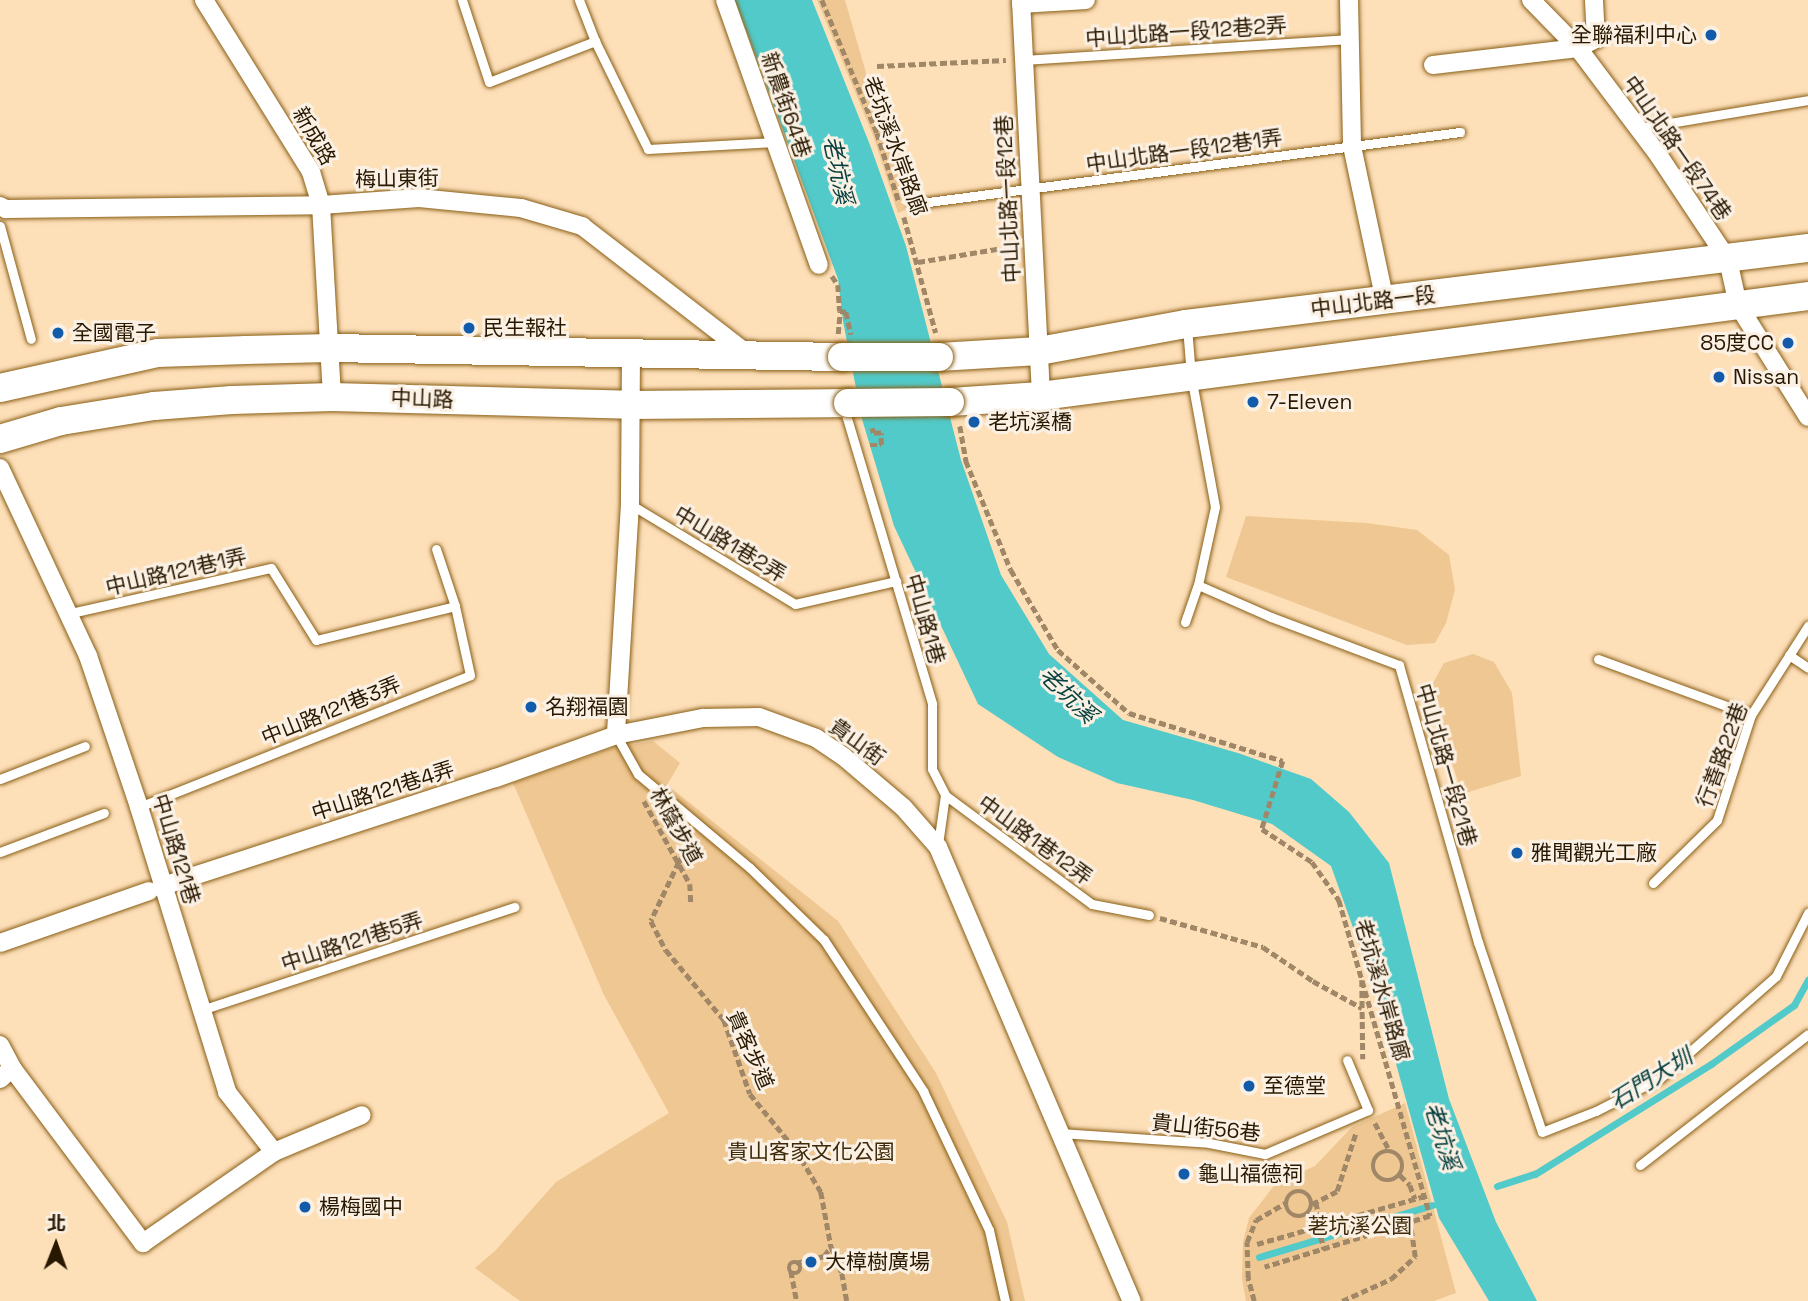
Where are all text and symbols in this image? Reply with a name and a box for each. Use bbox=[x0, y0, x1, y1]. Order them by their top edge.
street label: 中山北路一段12巷2弄 bbox=[1084, 12, 1288, 52]
place label: 全聯福利中心 bbox=[1571, 22, 1697, 48]
marker: 全聯福利中心 bbox=[1703, 27, 1719, 43]
street label: 新農街64巷 bbox=[756, 49, 816, 161]
street label: 中山北路一段74巷 bbox=[1618, 71, 1736, 225]
street label: 老坑溪水岸路廊 bbox=[858, 73, 932, 219]
street label: 新成路 bbox=[287, 102, 341, 170]
street label: 中山北路一段12巷 bbox=[991, 114, 1025, 284]
street label: 中山北路一段12巷1弄 bbox=[1084, 125, 1284, 177]
water label: 老坑溪 bbox=[817, 133, 859, 207]
street label: 梅山東街 bbox=[355, 166, 439, 192]
street label: 中山北路一段 bbox=[1309, 282, 1437, 322]
place label: 民生報社 bbox=[483, 315, 567, 341]
place label: 全國電子 bbox=[72, 320, 156, 346]
marker: 民生報社 bbox=[461, 320, 477, 336]
marker: 全國電子 bbox=[50, 325, 66, 341]
place label: 85度CC bbox=[1700, 330, 1774, 356]
marker: 85度CC bbox=[1780, 335, 1796, 351]
place label: Nissan bbox=[1733, 364, 1799, 390]
marker: Nissan bbox=[1711, 369, 1727, 385]
street label: 中山路 bbox=[390, 385, 454, 413]
place label: 7-Eleven bbox=[1267, 389, 1352, 415]
marker: 7-Eleven bbox=[1245, 394, 1261, 410]
place label: 老坑溪橋 bbox=[988, 409, 1072, 435]
marker: 老坑溪橋 bbox=[966, 414, 982, 430]
street label: 中山路1巷2弄 bbox=[669, 501, 791, 587]
street label: 中山路121巷1弄 bbox=[103, 544, 249, 600]
street label: 中山路1巷 bbox=[900, 571, 950, 667]
water label: 老坑溪 bbox=[1034, 661, 1102, 729]
street label: 中山路121巷3弄 bbox=[258, 672, 404, 750]
street label: 中山北路一段21巷 bbox=[1411, 681, 1481, 849]
place label: 名翔福園 bbox=[545, 694, 629, 720]
marker: 名翔福園 bbox=[523, 699, 539, 715]
street label: 行善路22巷 bbox=[1691, 699, 1753, 811]
street label: 貴山街 bbox=[824, 713, 890, 771]
street label: 中山路121巷4弄 bbox=[309, 756, 457, 826]
street label: 林蔭步道 bbox=[645, 783, 707, 869]
street label: 中山路1巷12弄 bbox=[973, 790, 1097, 890]
street label: 中山路121巷 bbox=[147, 791, 205, 907]
place label: 雅聞觀光工廠 bbox=[1531, 840, 1657, 866]
marker: 雅聞觀光工廠 bbox=[1509, 845, 1525, 861]
street label: 中山路121巷5弄 bbox=[278, 907, 426, 977]
street label: 老坑溪水岸路廊 bbox=[1350, 916, 1414, 1064]
street label: 貴客步道 bbox=[721, 1007, 779, 1093]
water label: 石門大圳 bbox=[1605, 1043, 1697, 1115]
place label: 至德堂 bbox=[1263, 1073, 1326, 1099]
marker: 至德堂 bbox=[1241, 1078, 1257, 1094]
water label: 老坑溪 bbox=[1419, 1099, 1465, 1173]
street label: 貴山街56巷 bbox=[1150, 1110, 1262, 1146]
park label: 貴山客家文化公園 bbox=[727, 1139, 895, 1165]
place label: 龜山福德祠 bbox=[1198, 1161, 1303, 1187]
marker: 龜山福德祠 bbox=[1176, 1166, 1192, 1182]
place label: 楊梅國中 bbox=[319, 1194, 403, 1220]
marker: 楊梅國中 bbox=[297, 1199, 313, 1215]
north arrow bbox=[21, 1210, 91, 1280]
text: 北 bbox=[47, 1211, 66, 1236]
park label: 荖坑溪公園 bbox=[1308, 1213, 1412, 1239]
place label: 大樟樹廣場 bbox=[825, 1249, 930, 1275]
marker: 大樟樹廣場 bbox=[803, 1254, 819, 1270]

